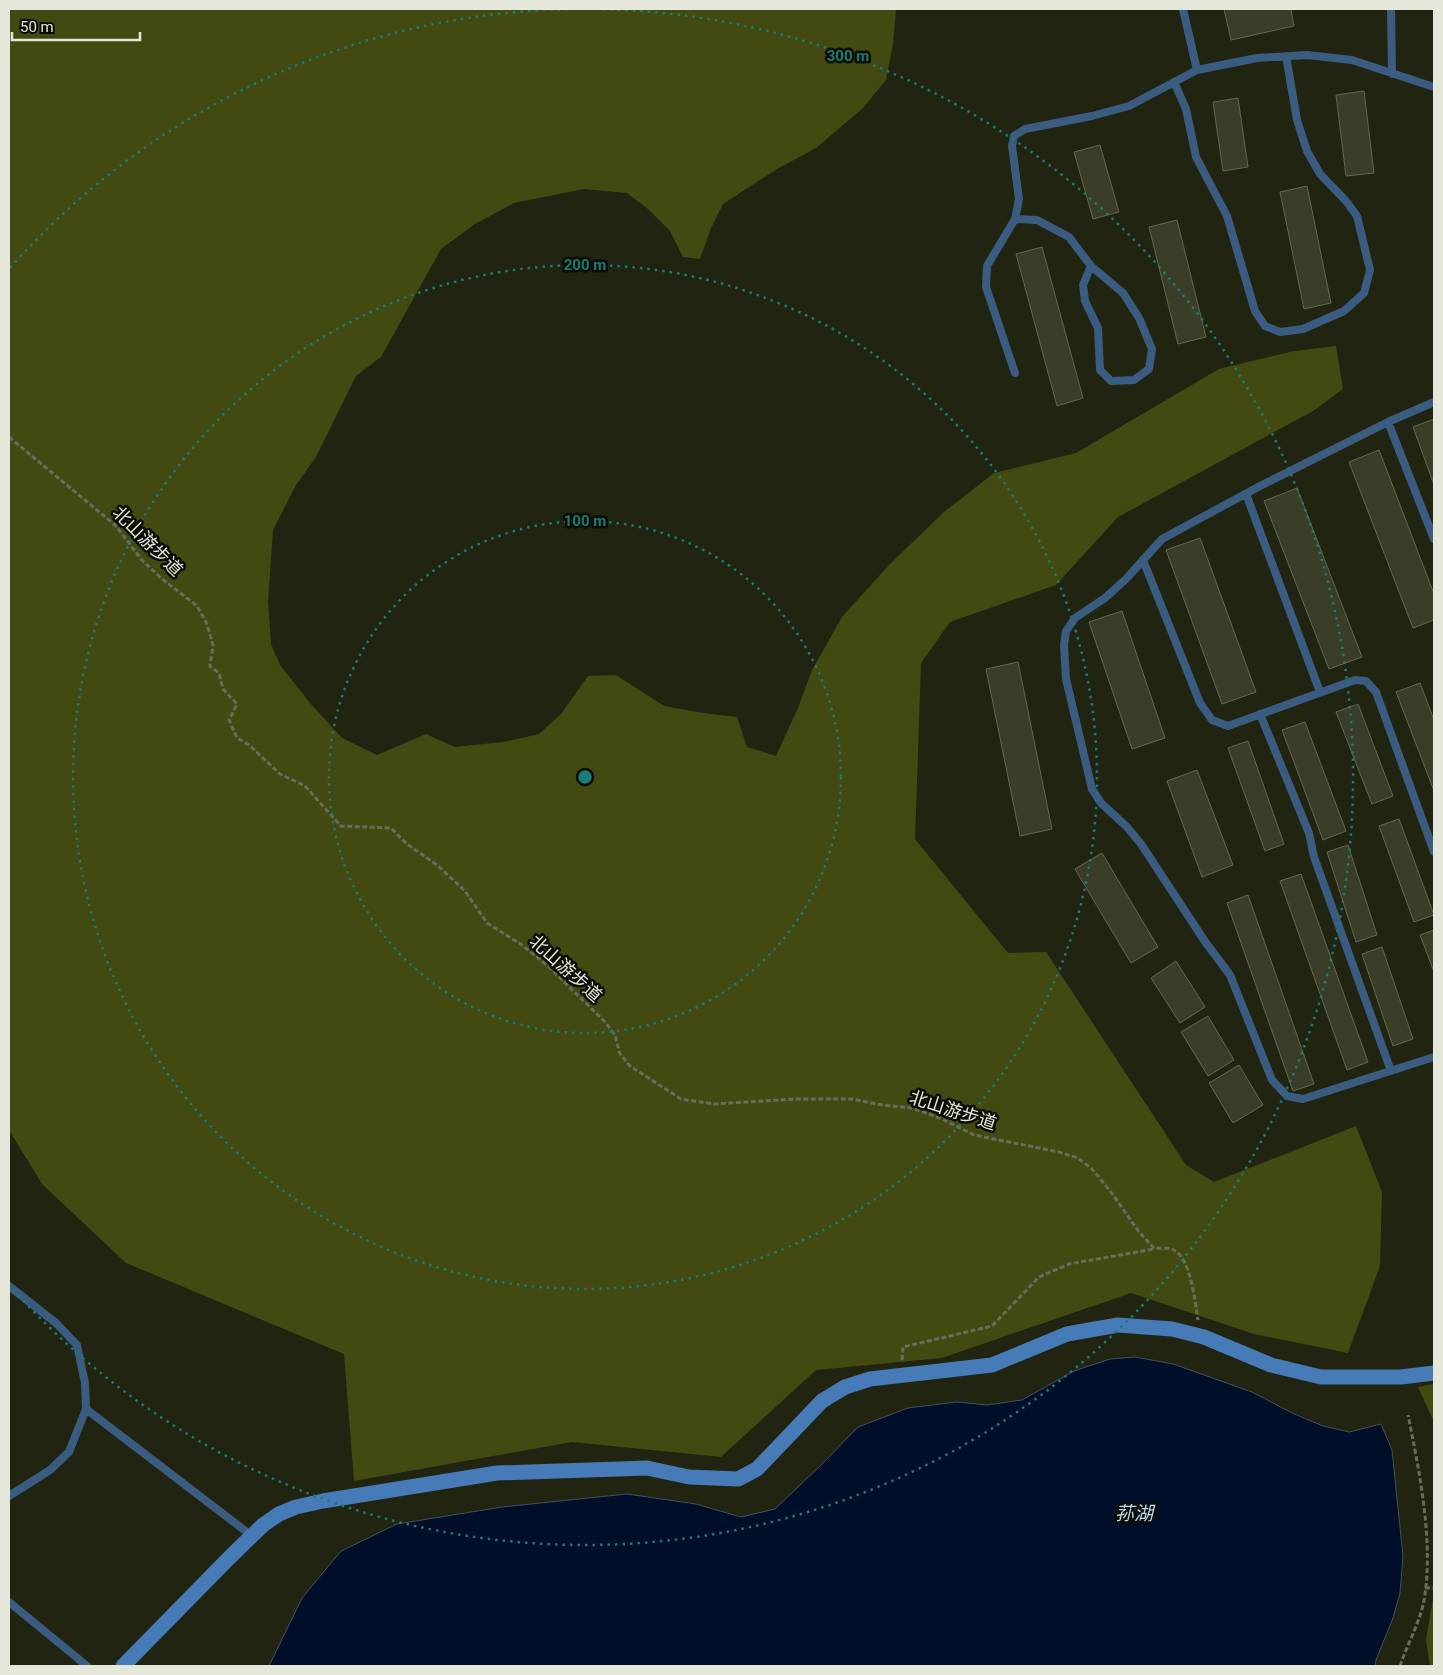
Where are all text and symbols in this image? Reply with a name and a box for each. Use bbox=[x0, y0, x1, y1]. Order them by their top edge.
scale bar bbox=[12, 10, 140, 42]
text: 50 m bbox=[20, 18, 54, 36]
text: 300 m bbox=[827, 47, 869, 65]
text: 200 m bbox=[564, 256, 606, 274]
street label: 北山游步道 bbox=[109, 502, 187, 580]
text: 100 m bbox=[564, 512, 606, 530]
centre of rings bbox=[576, 768, 594, 786]
street label: 北山游步道 bbox=[526, 930, 606, 1006]
street label: 北山游步道 bbox=[907, 1086, 999, 1134]
water label: 荪湖 bbox=[1115, 1502, 1156, 1525]

